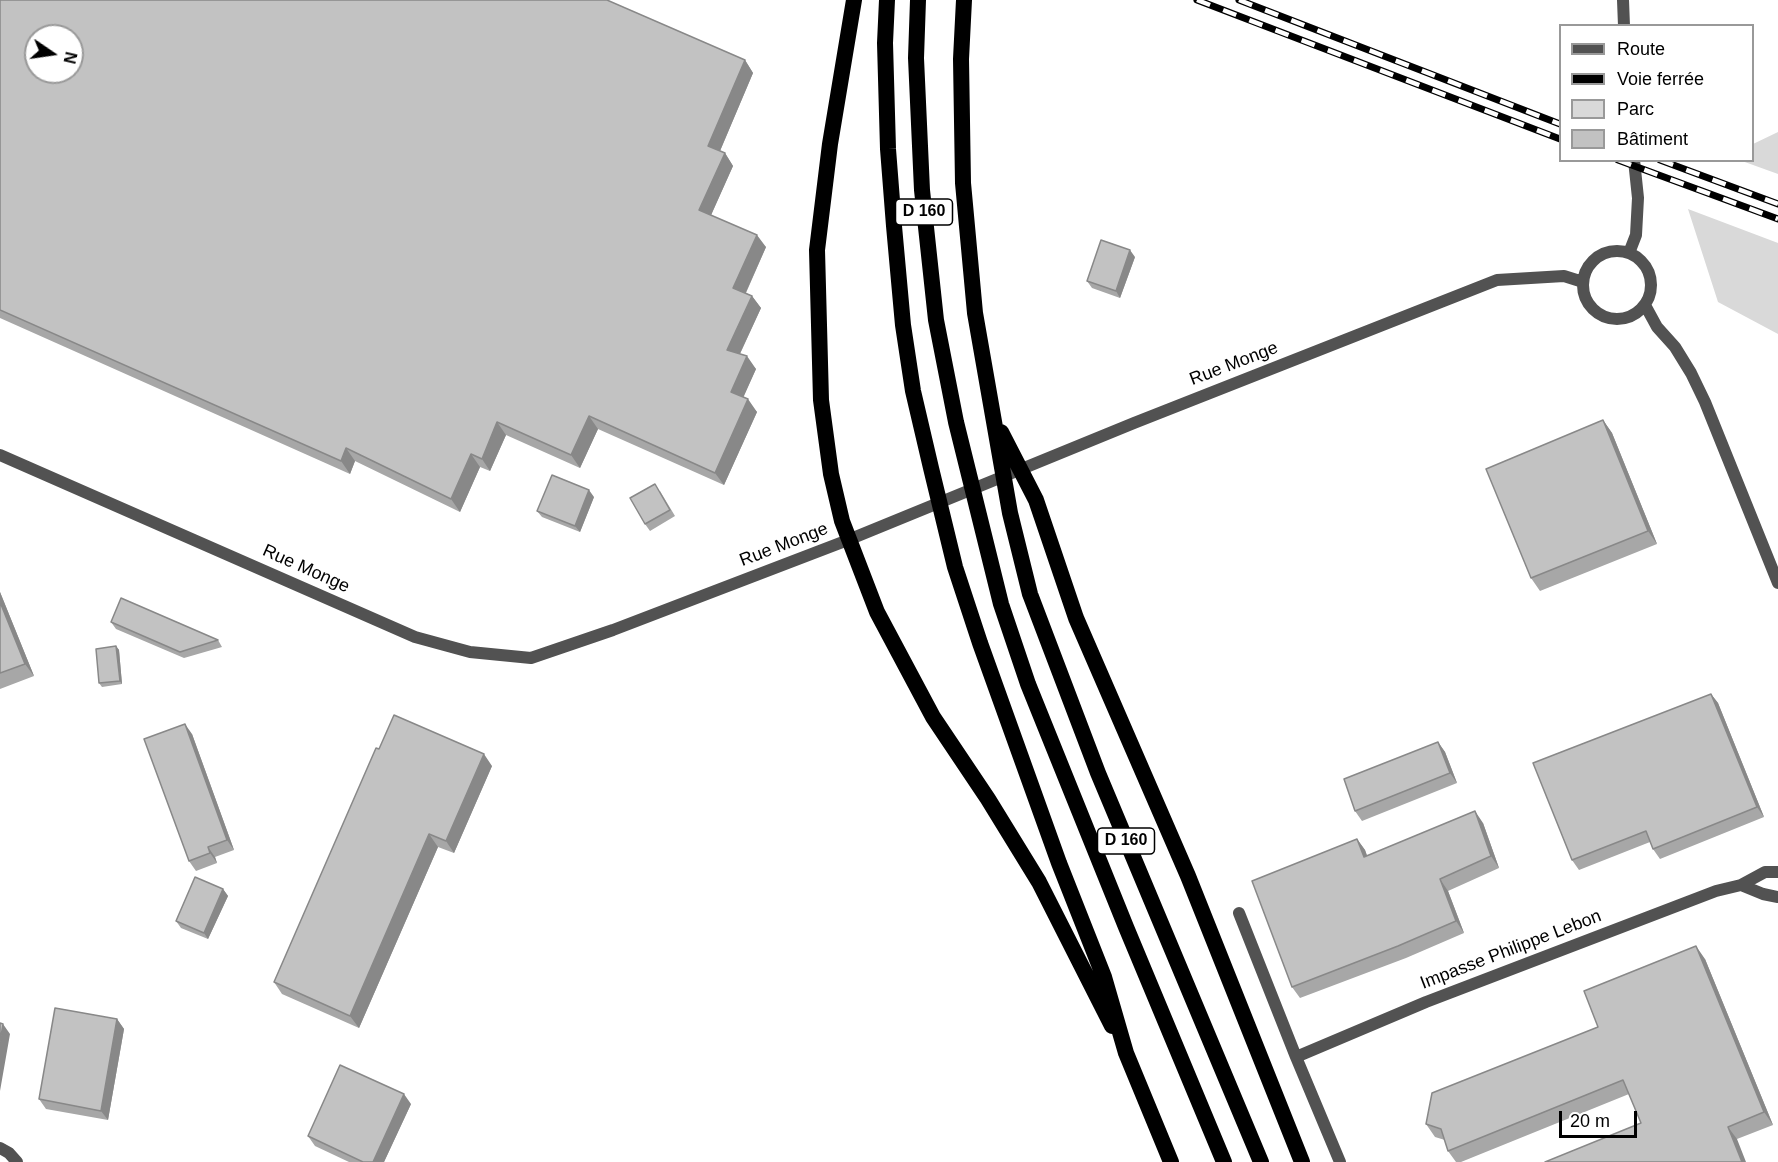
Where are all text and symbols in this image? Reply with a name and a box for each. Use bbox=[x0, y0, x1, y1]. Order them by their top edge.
north arrow bbox=[24, 24, 84, 84]
legend bbox=[1559, 24, 1754, 162]
text: Route bbox=[1617, 39, 1665, 59]
text: N bbox=[60, 50, 80, 65]
text: Voie ferrée bbox=[1617, 69, 1704, 89]
text: Parc bbox=[1617, 99, 1654, 119]
text: Bâtiment bbox=[1617, 129, 1688, 149]
road number: D 160 bbox=[896, 199, 952, 225]
street label: Rue Monge bbox=[1187, 337, 1281, 391]
street label: Rue Monge bbox=[737, 518, 831, 572]
street label: Rue Monge bbox=[259, 540, 353, 598]
road number: D 160 bbox=[1098, 828, 1154, 854]
street label: Impasse Philippe Lebon bbox=[1417, 905, 1605, 995]
scale bar bbox=[1562, 1099, 1640, 1137]
text: 20 m bbox=[1570, 1111, 1610, 1131]

